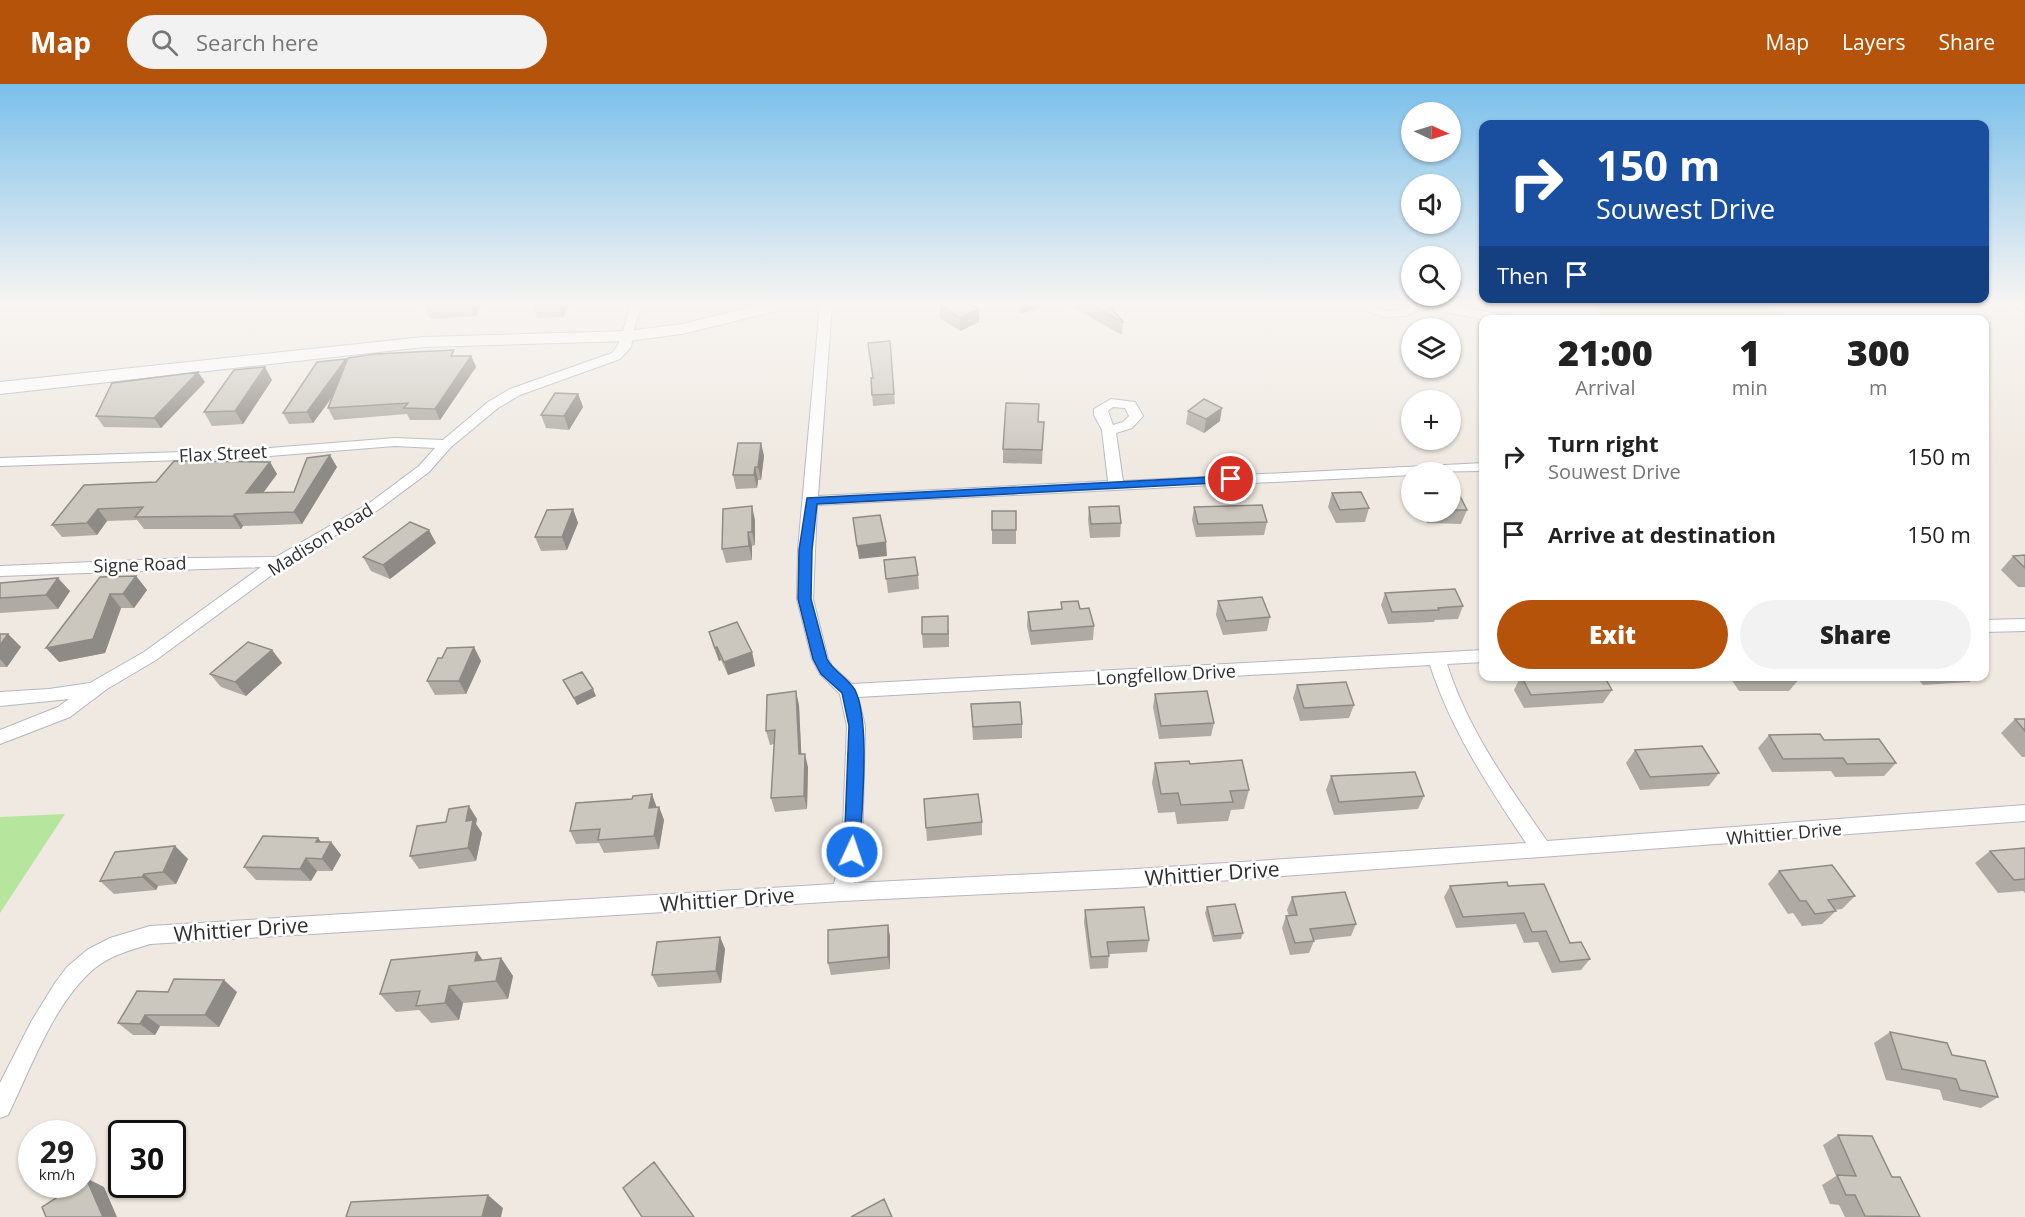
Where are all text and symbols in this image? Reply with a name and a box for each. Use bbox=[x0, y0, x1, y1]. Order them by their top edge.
search box bbox=[127, 15, 547, 69]
text: Map bbox=[30, 23, 91, 61]
icon: search bbox=[148, 26, 181, 59]
text: Search here bbox=[196, 27, 319, 57]
text: Map bbox=[1766, 28, 1809, 56]
text: Layers bbox=[1842, 28, 1906, 56]
text: Share bbox=[1939, 28, 1995, 56]
north arrow bbox=[1401, 102, 1461, 162]
map controls bbox=[1401, 102, 1461, 522]
text: 150 m bbox=[1596, 136, 1720, 193]
icon: right bbox=[1497, 144, 1575, 222]
button: sound bbox=[1401, 174, 1461, 234]
text: Souwest Drive bbox=[1596, 190, 1775, 227]
button: search bbox=[1401, 246, 1461, 306]
icon: arrive bbox=[1560, 258, 1593, 291]
text: Then bbox=[1497, 260, 1548, 290]
button: layers bbox=[1401, 318, 1461, 378]
text: 21:00 bbox=[1558, 328, 1653, 377]
text: 1 bbox=[1739, 328, 1760, 377]
text: 300 bbox=[1847, 328, 1910, 377]
text: Arrival bbox=[1575, 374, 1636, 401]
text: min bbox=[1732, 374, 1768, 401]
text: m bbox=[1869, 374, 1888, 401]
button: + bbox=[1401, 390, 1461, 450]
text: Turn right bbox=[1548, 428, 1659, 458]
street label: Flax Street bbox=[178, 439, 268, 467]
icon: right bbox=[1497, 440, 1530, 473]
text: 150 m bbox=[1907, 441, 1971, 471]
pin bbox=[1205, 453, 1256, 504]
text: Souwest Drive bbox=[1548, 458, 1681, 485]
icon: arrive bbox=[1214, 462, 1247, 495]
button: − bbox=[1401, 462, 1461, 522]
street label: Madison Road bbox=[263, 497, 377, 581]
icon: arrive bbox=[1497, 518, 1530, 551]
text: Arrive at destination bbox=[1548, 519, 1776, 549]
text: 150 m bbox=[1907, 519, 1971, 549]
street label: Signe Road bbox=[93, 550, 187, 578]
button: Exit bbox=[1497, 600, 1728, 669]
button: Share bbox=[1740, 600, 1971, 669]
street label: Longfellow Drive bbox=[1096, 658, 1236, 690]
street label: Whittier Drive bbox=[1725, 816, 1843, 850]
position arrow bbox=[820, 820, 884, 884]
street label: Whittier Drive bbox=[1144, 854, 1280, 892]
street label: Whittier Drive bbox=[659, 880, 795, 918]
street label: Whittier Drive bbox=[173, 910, 309, 948]
speed limit sign: 30 bbox=[108, 1120, 186, 1198]
text: 29 bbox=[40, 1131, 74, 1172]
text: km/h bbox=[39, 1164, 75, 1184]

